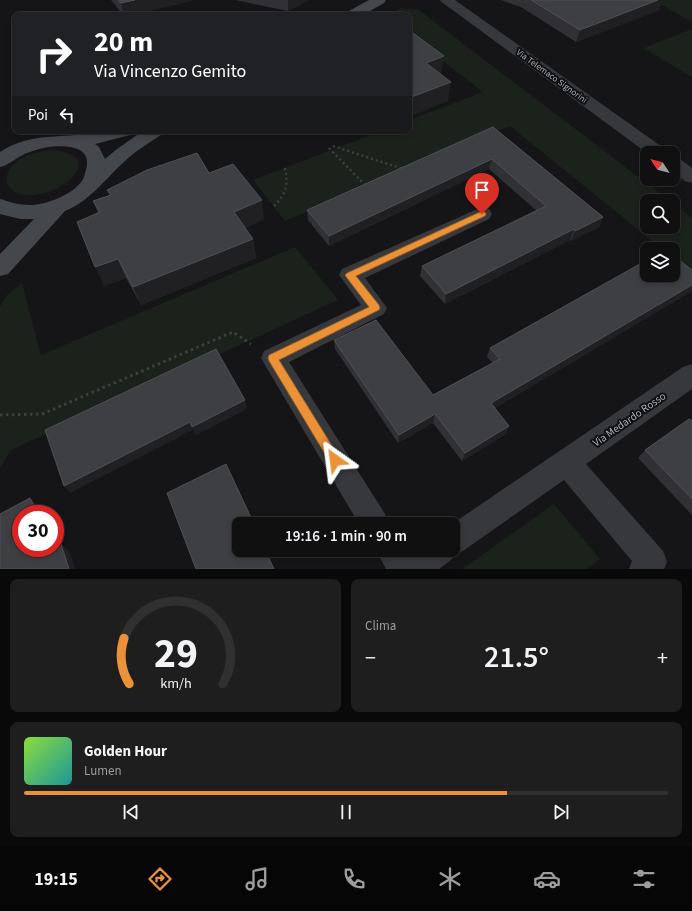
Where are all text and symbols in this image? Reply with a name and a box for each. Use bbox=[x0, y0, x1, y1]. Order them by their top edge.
text: 20 m bbox=[94, 22, 153, 62]
icon: right bbox=[28, 28, 80, 80]
street label: Via Telemaco Signorini bbox=[513, 46, 590, 107]
text: Via Vincenzo Gemito bbox=[94, 59, 246, 84]
icon: left bbox=[56, 104, 78, 126]
text: Poi bbox=[28, 105, 48, 126]
north arrow bbox=[640, 146, 680, 186]
map controls bbox=[640, 146, 680, 282]
pin bbox=[465, 173, 499, 214]
icon: arrive bbox=[471, 179, 493, 201]
button: search bbox=[640, 194, 680, 234]
button: layers bbox=[640, 242, 680, 282]
street label: Via Medardo Rosso bbox=[590, 388, 669, 450]
position arrow bbox=[314, 439, 356, 481]
speed limit sign: 30 bbox=[12, 505, 64, 557]
text: 19:16 · 1 min · 90 m bbox=[285, 526, 407, 547]
text: Clima bbox=[365, 617, 396, 635]
text: 29 bbox=[154, 623, 197, 683]
text: 21.5° bbox=[484, 636, 549, 679]
text: − bbox=[365, 642, 376, 674]
text: + bbox=[657, 642, 668, 674]
text: km/h bbox=[160, 672, 191, 693]
text: Golden Hour bbox=[84, 741, 167, 762]
text: Lumen bbox=[84, 762, 122, 780]
icon: previous bbox=[120, 801, 142, 823]
icon: pause bbox=[335, 801, 357, 823]
icon: next bbox=[550, 801, 572, 823]
icon: directions bbox=[146, 865, 174, 893]
icon: music bbox=[243, 865, 271, 893]
icon: phone bbox=[340, 865, 368, 893]
icon: climate bbox=[436, 865, 464, 893]
icon: car bbox=[533, 865, 561, 893]
icon: filters bbox=[630, 865, 658, 893]
text: 19:15 bbox=[34, 867, 78, 892]

